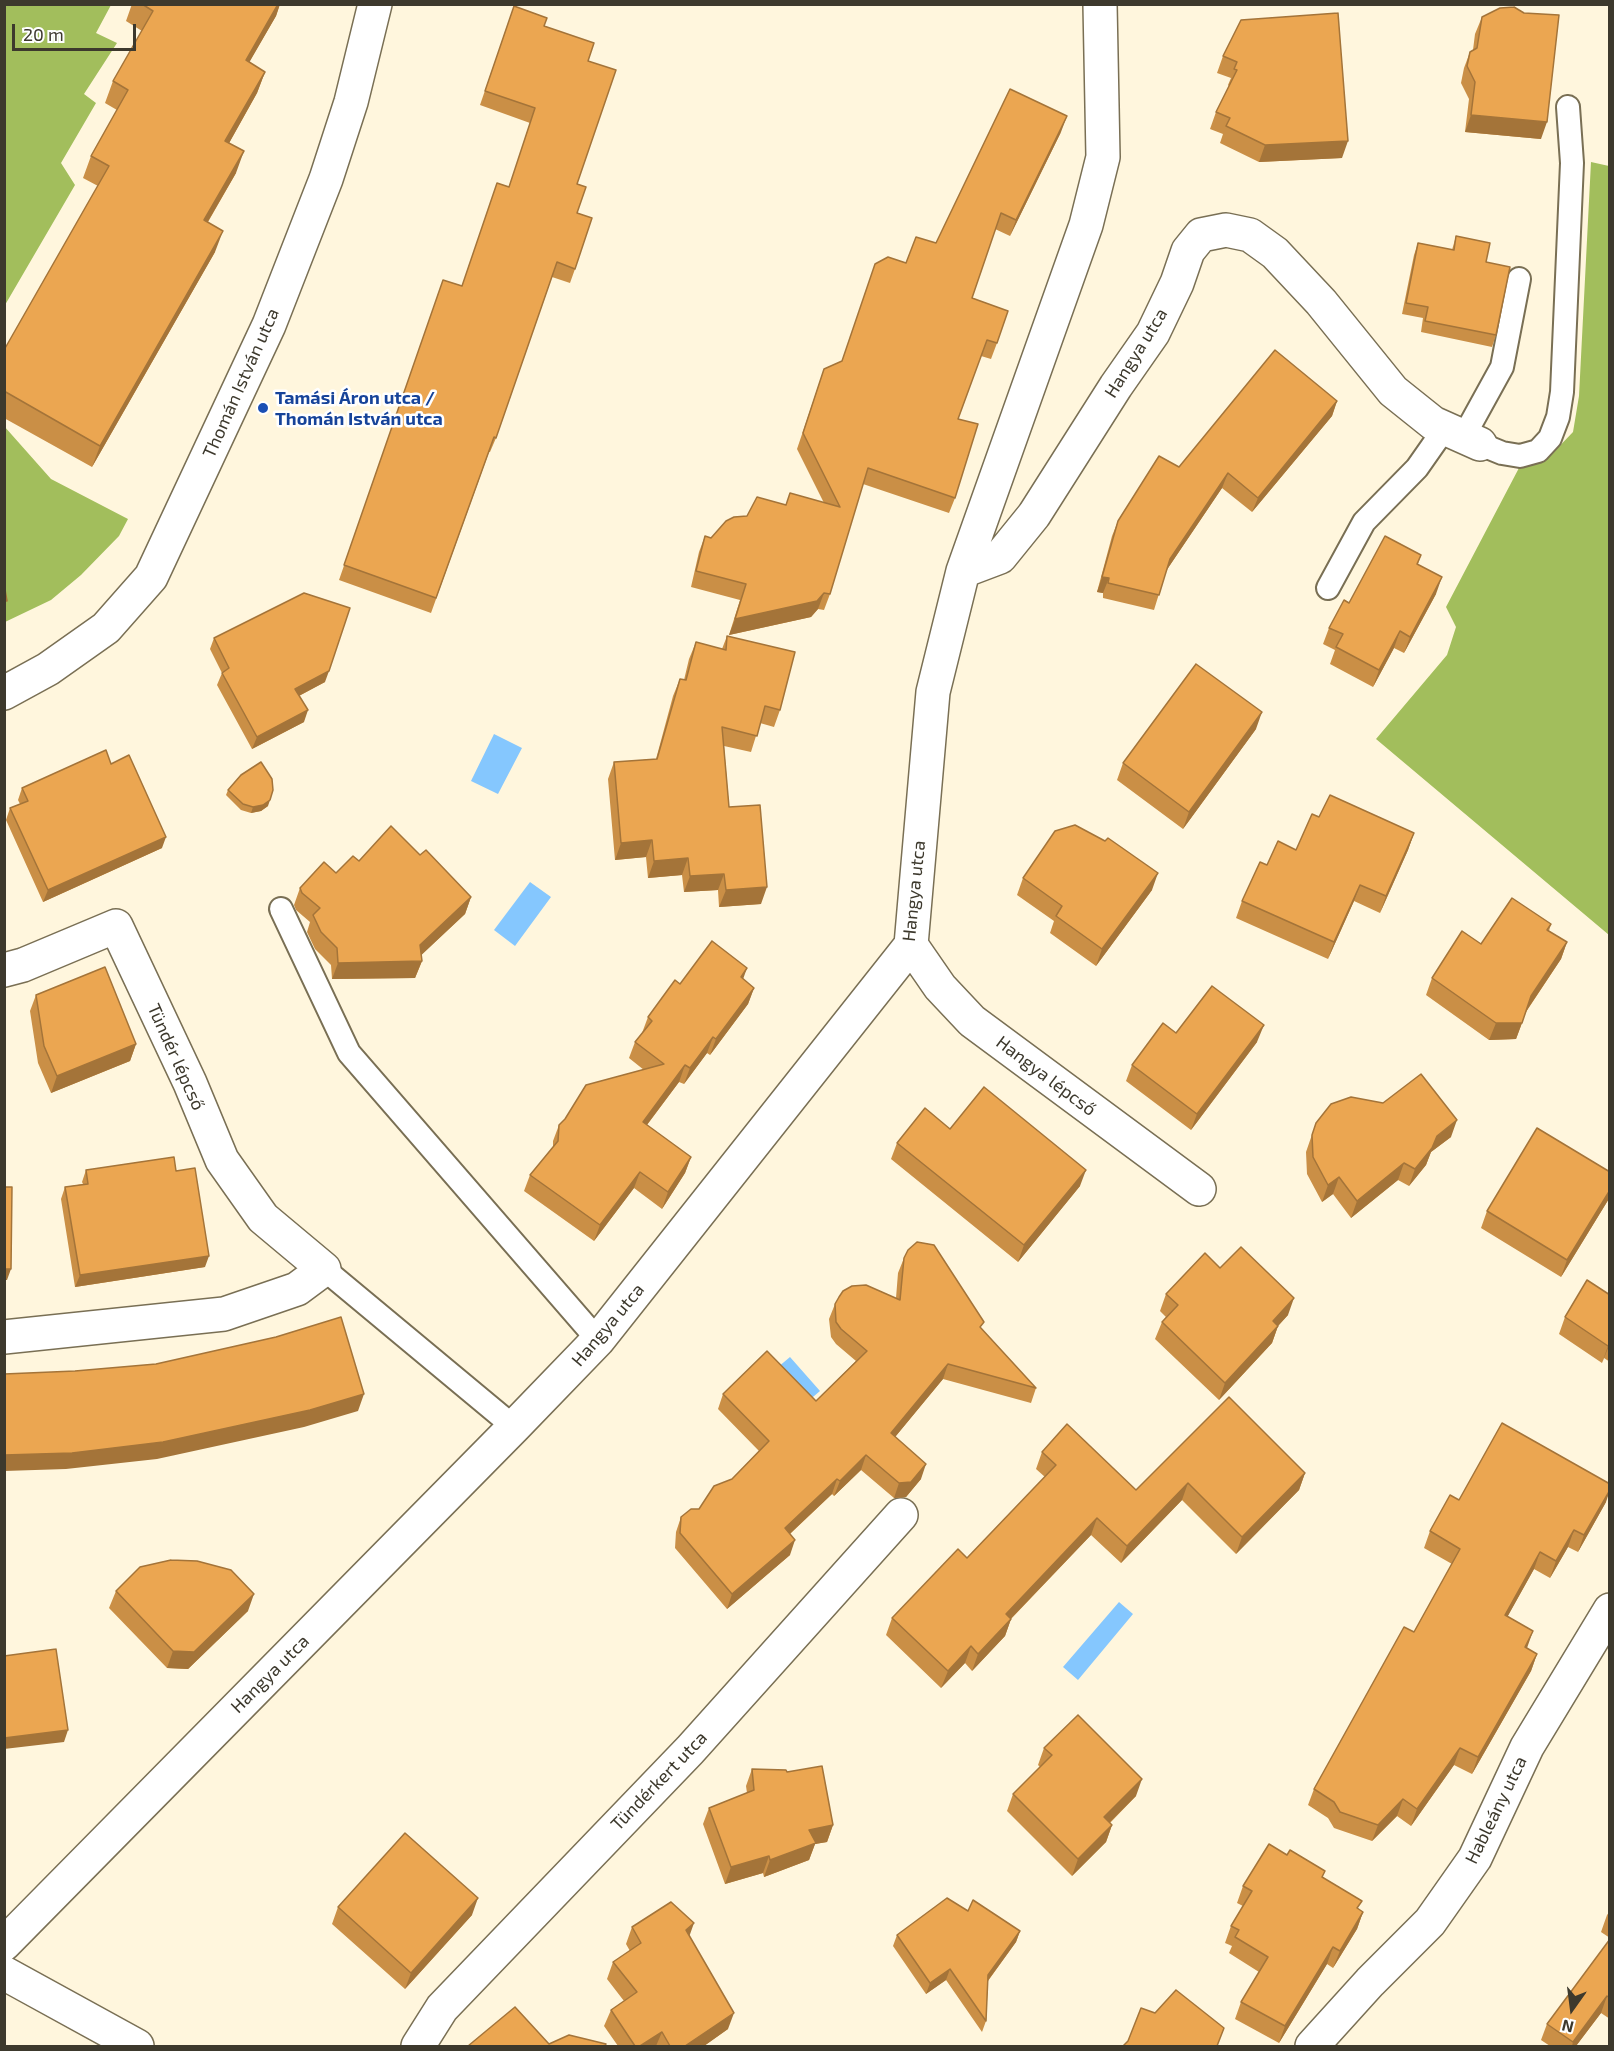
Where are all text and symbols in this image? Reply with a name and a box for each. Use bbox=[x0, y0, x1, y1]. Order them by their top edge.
scale bar bbox=[15, 12, 140, 50]
text: 20 m bbox=[23, 23, 64, 45]
street label: Hangya utca bbox=[1100, 304, 1172, 402]
street label: Thomán István utca bbox=[198, 305, 284, 461]
place label: Tamási Áron utca / Thomán István utca bbox=[275, 387, 443, 430]
marker: Tamási Áron utca / Thomán István utca bbox=[256, 401, 270, 415]
street label: Hangya utca bbox=[898, 839, 930, 943]
street label: Tündér lépcső bbox=[143, 1000, 209, 1114]
street label: Hangya lépcső bbox=[992, 1031, 1100, 1121]
street label: Hangya utca bbox=[567, 1279, 649, 1371]
street label: Hangya utca bbox=[226, 1630, 314, 1718]
street label: Tündérkert utca bbox=[606, 1727, 712, 1835]
street label: Hableány utca bbox=[1461, 1753, 1531, 1867]
north arrow bbox=[1542, 1979, 1602, 2039]
text: N bbox=[1560, 2016, 1575, 2038]

